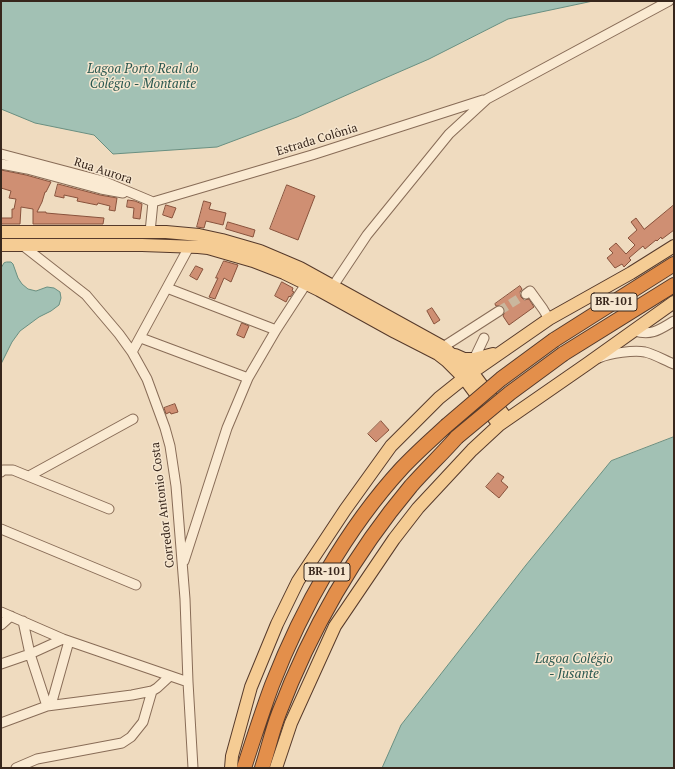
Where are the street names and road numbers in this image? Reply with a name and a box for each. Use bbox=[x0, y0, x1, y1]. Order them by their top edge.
street label: Estrada Colônia bbox=[275, 121, 359, 159]
street label: Rua Aurora bbox=[72, 155, 134, 187]
road number: BR-101 bbox=[591, 293, 637, 311]
street label: Corredor Antonio Costa bbox=[148, 441, 178, 569]
road number: BR-101 bbox=[304, 563, 350, 581]

